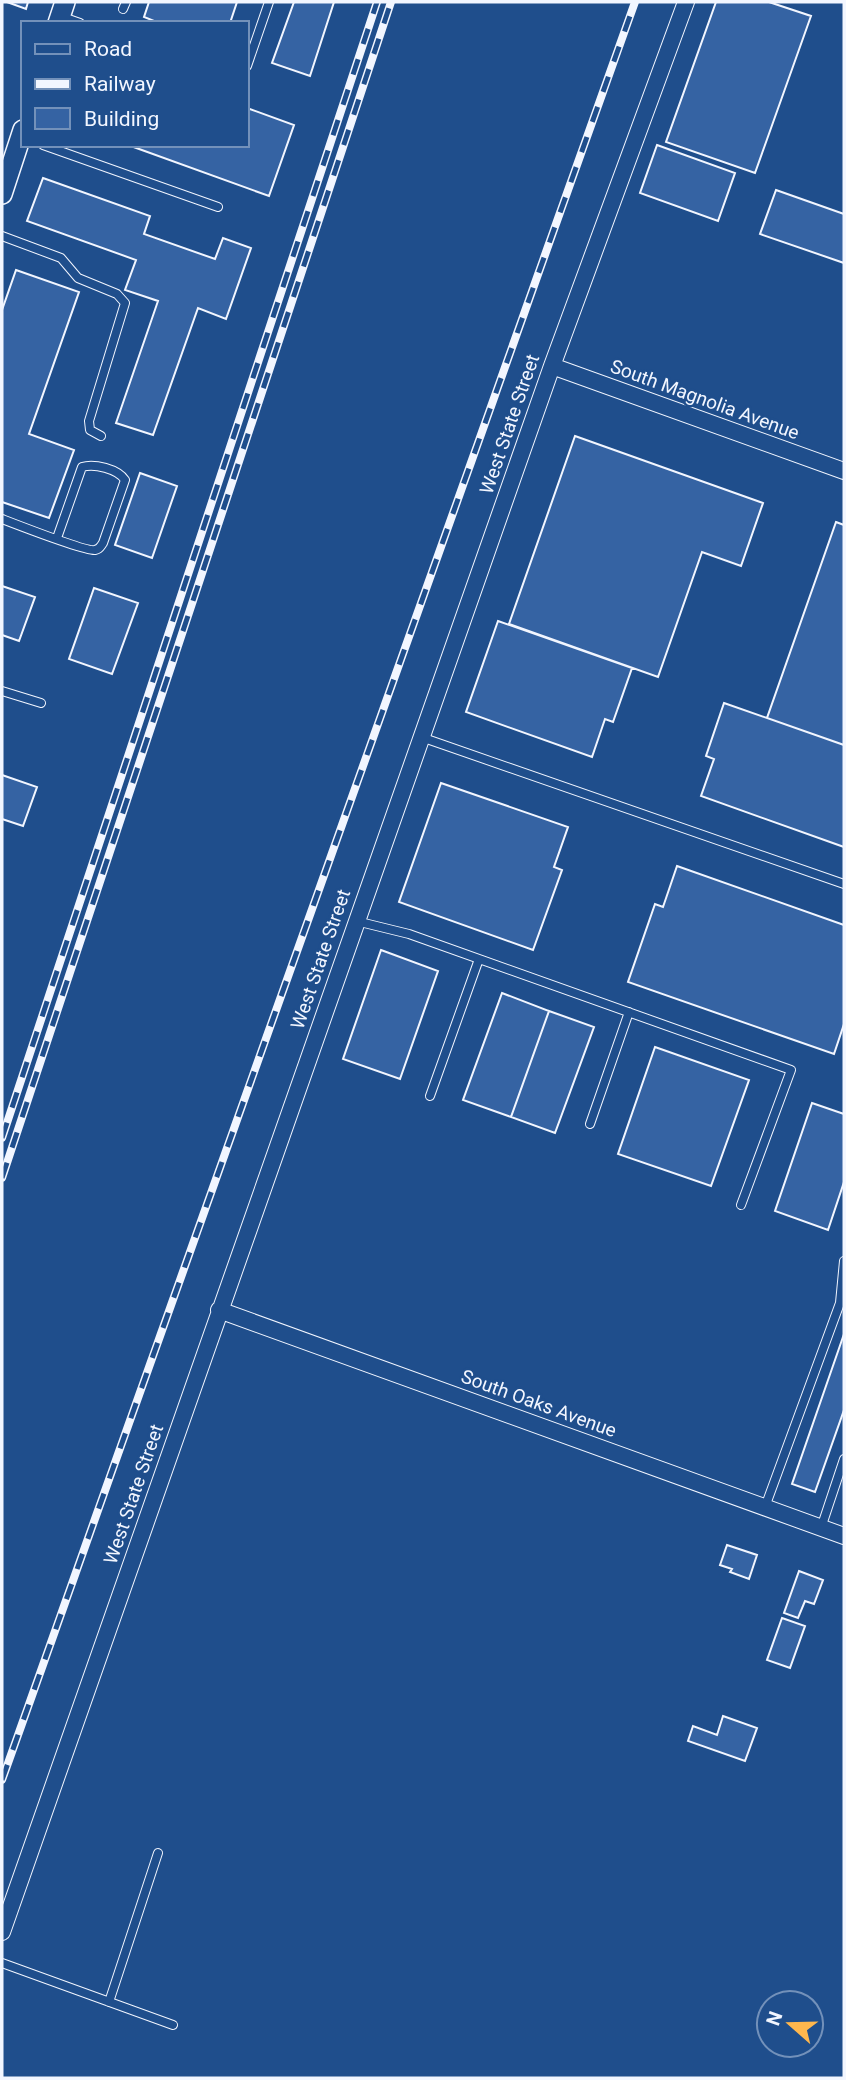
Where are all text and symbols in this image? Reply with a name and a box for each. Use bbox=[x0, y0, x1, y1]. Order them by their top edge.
legend bbox=[21, 21, 248, 147]
text: Road bbox=[84, 37, 132, 61]
text: Railway bbox=[84, 72, 156, 96]
text: Building bbox=[84, 107, 159, 131]
street label: West State Street bbox=[475, 351, 544, 497]
street label: South Magnolia Avenue bbox=[607, 355, 802, 444]
street label: West State Street bbox=[286, 886, 355, 1032]
street label: South Oaks Avenue bbox=[458, 1365, 620, 1442]
street label: West State Street bbox=[99, 1421, 168, 1567]
north arrow bbox=[755, 1989, 825, 2059]
text: N bbox=[761, 2008, 788, 2029]

